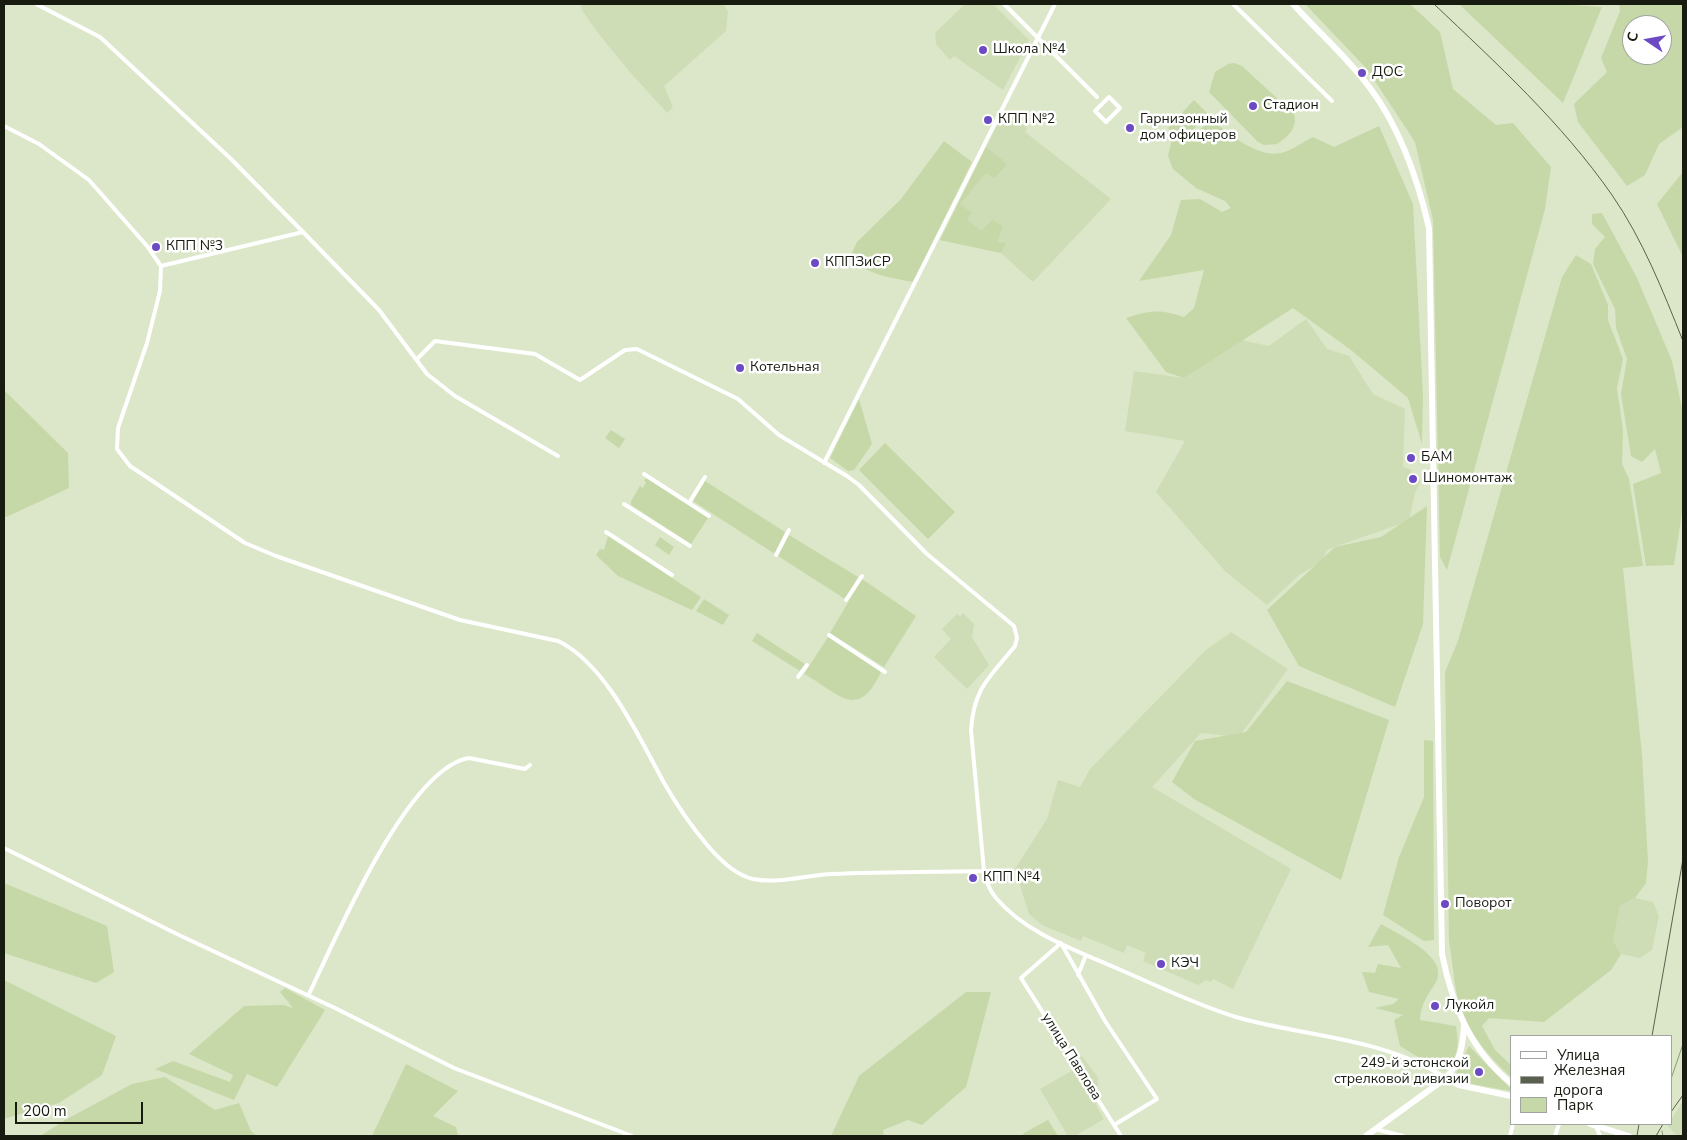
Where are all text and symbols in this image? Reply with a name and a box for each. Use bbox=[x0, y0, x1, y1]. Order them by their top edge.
north arrow bbox=[1622, 15, 1672, 65]
text: С bbox=[1623, 30, 1643, 44]
place label: Школа №4 bbox=[993, 42, 1066, 58]
marker: Школа №4 bbox=[977, 44, 989, 56]
place label: ДОС bbox=[1372, 65, 1403, 81]
marker: ДОС bbox=[1356, 67, 1368, 79]
place label: Стадион bbox=[1263, 98, 1319, 114]
marker: Стадион bbox=[1247, 100, 1259, 112]
place label: КПП №2 bbox=[998, 112, 1055, 128]
place label: Гарнизонный дом офицеров bbox=[1140, 112, 1236, 144]
marker: КПП №2 bbox=[982, 114, 994, 126]
marker: Гарнизонный дом офицеров bbox=[1124, 122, 1136, 134]
place label: КПП №3 bbox=[166, 239, 223, 255]
marker: КПП №3 bbox=[150, 241, 162, 253]
place label: КППЗиСР bbox=[825, 255, 891, 271]
marker: КППЗиСР bbox=[809, 257, 821, 269]
place label: Котельная bbox=[750, 360, 819, 376]
marker: Котельная bbox=[734, 362, 746, 374]
place label: БАМ bbox=[1421, 450, 1452, 466]
marker: БАМ bbox=[1405, 452, 1417, 464]
place label: Шиномонтаж bbox=[1423, 471, 1512, 487]
marker: Шиномонтаж bbox=[1407, 473, 1419, 485]
place label: КПП №4 bbox=[983, 870, 1040, 886]
marker: КПП №4 bbox=[967, 872, 979, 884]
place label: Поворот bbox=[1455, 896, 1512, 912]
marker: Поворот bbox=[1439, 898, 1451, 910]
place label: КЭЧ bbox=[1171, 956, 1199, 972]
marker: КЭЧ bbox=[1155, 958, 1167, 970]
place label: Лукойл bbox=[1445, 998, 1494, 1014]
marker: Лукойл bbox=[1429, 1000, 1441, 1012]
street label: улица Павлова bbox=[1037, 1010, 1105, 1104]
legend bbox=[1510, 1035, 1672, 1125]
text: Улица bbox=[1557, 1045, 1600, 1065]
place label: 249-й эстонской стрелковой дивизии bbox=[1334, 1056, 1469, 1088]
text: Железная дорога bbox=[1554, 1060, 1625, 1100]
marker: 249-й эстонской стрелковой дивизии bbox=[1473, 1066, 1485, 1078]
scale bar bbox=[18, 1092, 145, 1124]
text: Парк bbox=[1557, 1095, 1593, 1115]
text: 200 m bbox=[23, 1101, 67, 1121]

